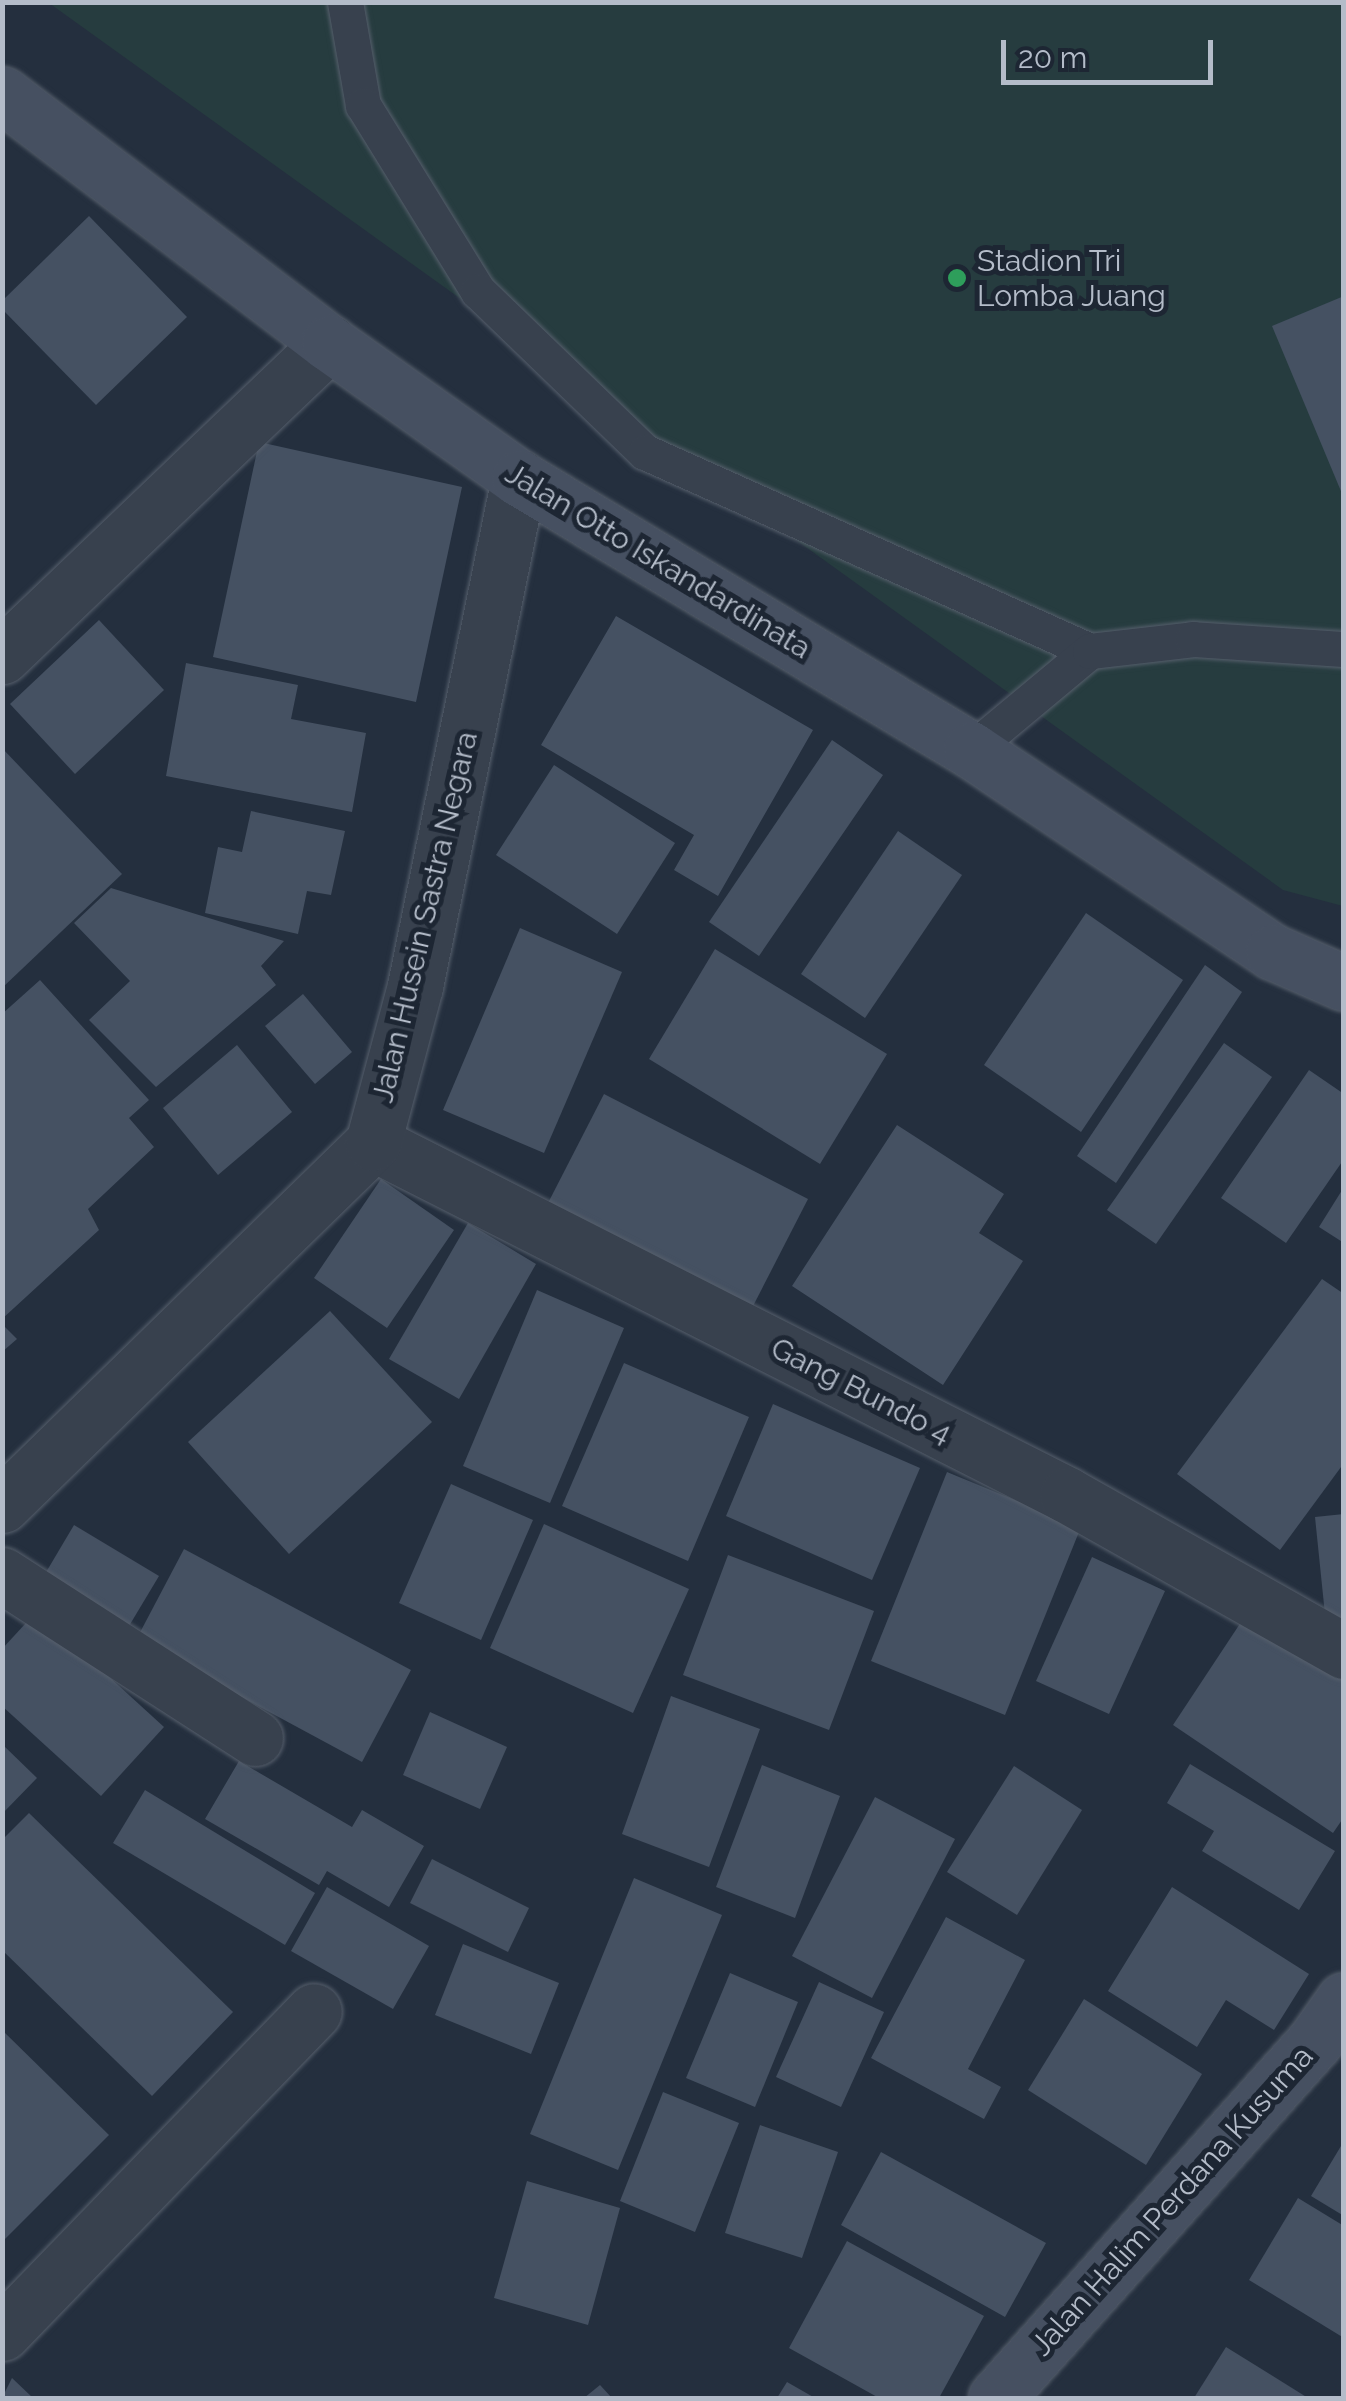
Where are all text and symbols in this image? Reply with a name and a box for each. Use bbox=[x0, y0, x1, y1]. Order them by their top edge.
scale bar bbox=[1006, 20, 1218, 82]
text: 20 m bbox=[1018, 40, 1087, 75]
place label: Stadion Tri Lomba Juang bbox=[977, 243, 1167, 314]
marker: Stadion Tri Lomba Juang bbox=[946, 267, 968, 289]
street label: Jalan Otto Iskandardinata bbox=[499, 455, 817, 667]
street label: Jalan Husein Sastra Negara bbox=[365, 728, 485, 1106]
street label: Gang Bundo 4 bbox=[765, 1330, 957, 1452]
street label: Jalan Halim Perdana Kusuma bbox=[1024, 2039, 1320, 2363]

